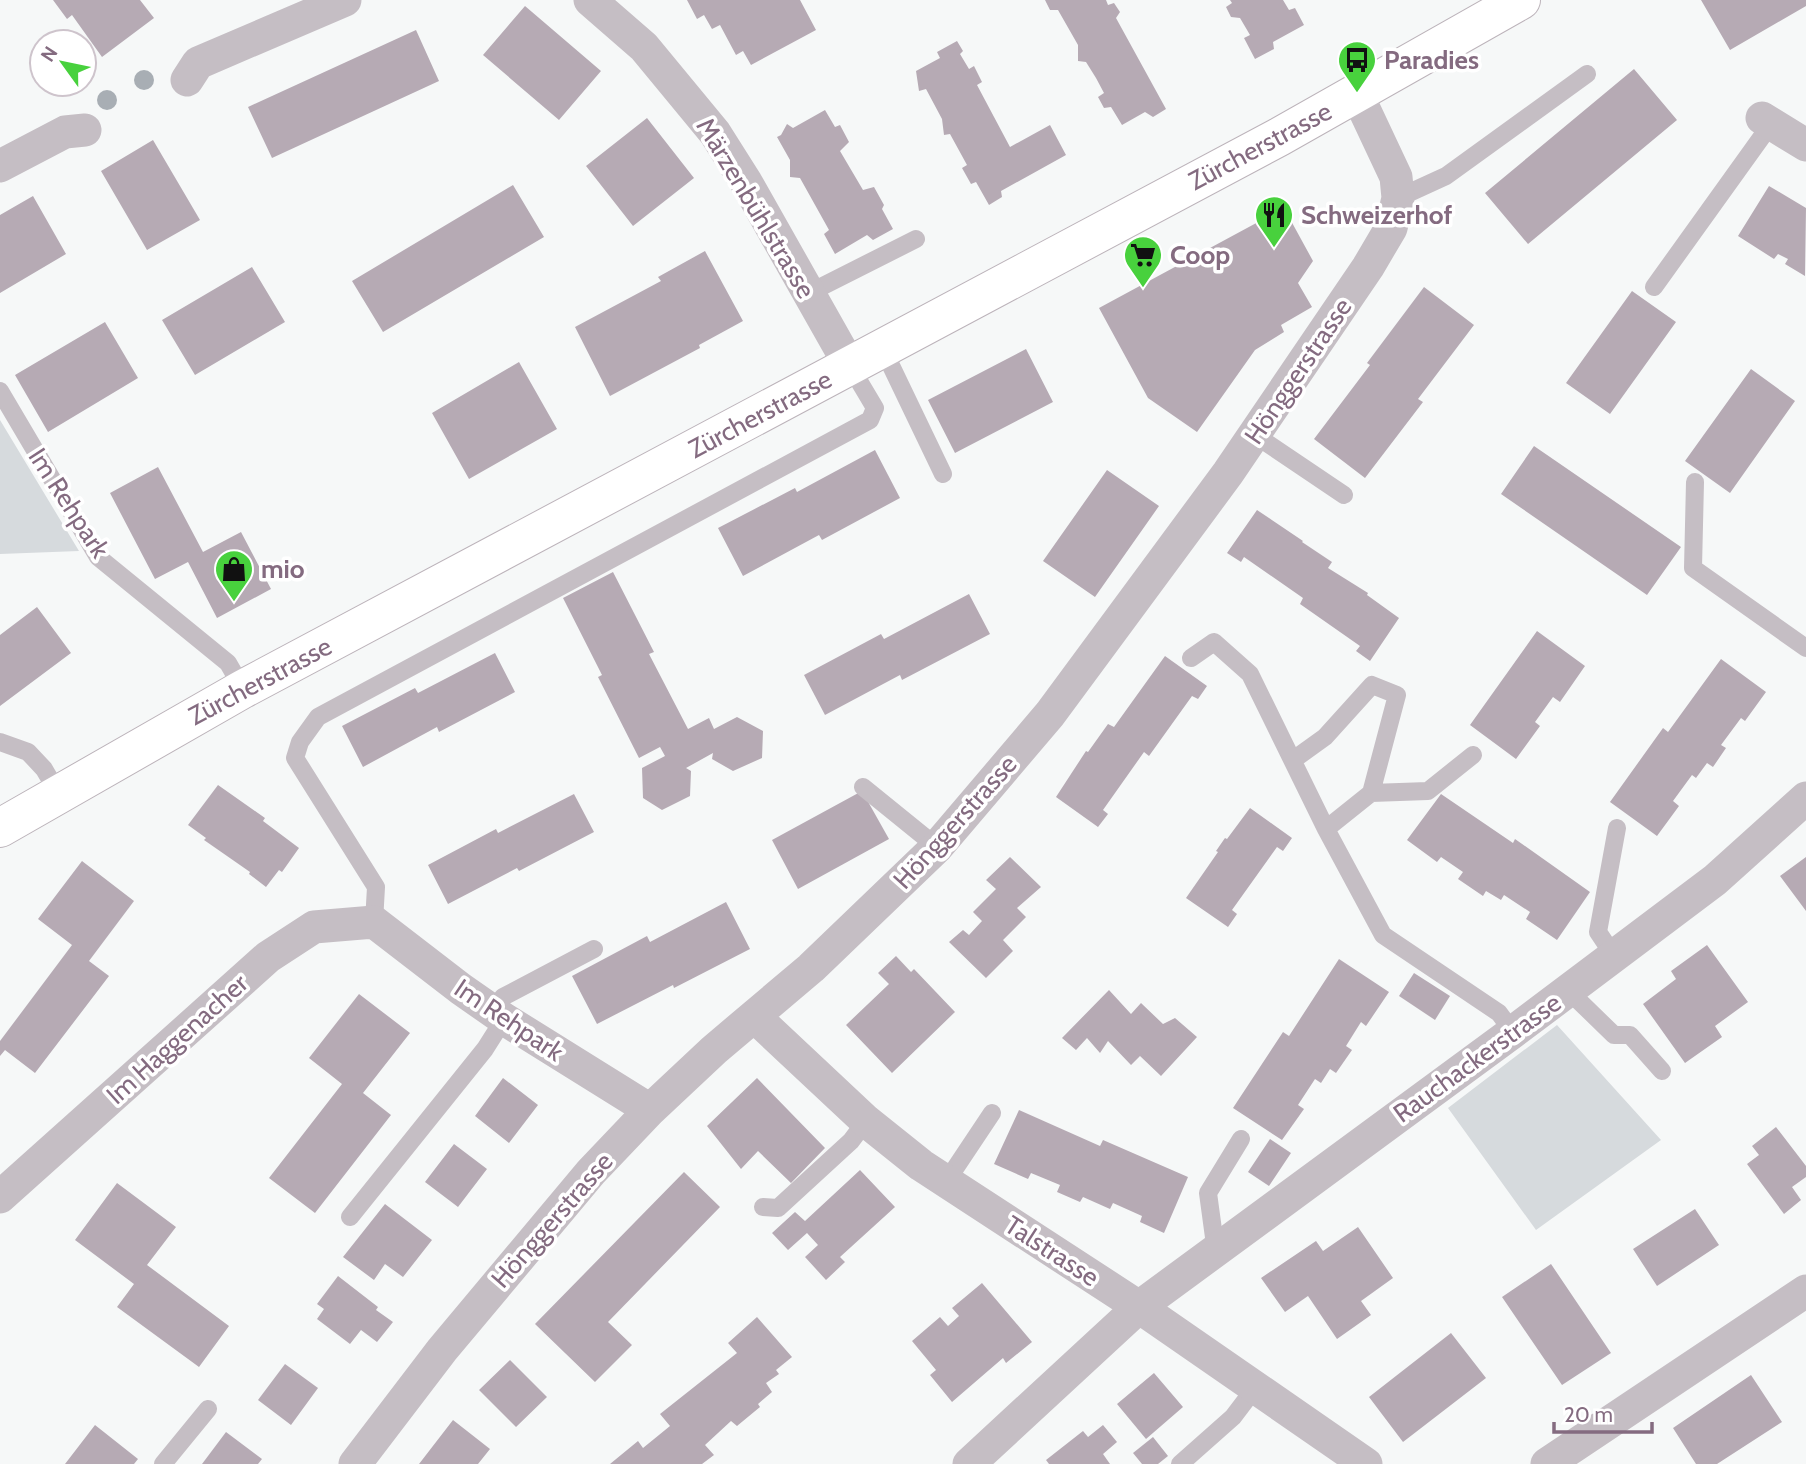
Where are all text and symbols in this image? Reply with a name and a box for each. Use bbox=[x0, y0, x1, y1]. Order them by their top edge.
north arrow bbox=[28, 28, 98, 98]
bus stop icon: Paradies bbox=[1336, 39, 1378, 94]
text: N bbox=[36, 42, 62, 66]
place label: Paradies bbox=[1384, 44, 1479, 76]
street label: Zürcherstrasse bbox=[1183, 95, 1337, 197]
street label: Märzenbühlstrasse bbox=[690, 112, 822, 304]
restaurant icon: Schweizerhof bbox=[1253, 194, 1295, 249]
place label: Schweizerhof bbox=[1301, 199, 1452, 231]
supermarket icon: Coop bbox=[1122, 234, 1164, 289]
place label: Coop bbox=[1170, 239, 1230, 271]
street label: Hönggerstrasse bbox=[1237, 292, 1359, 450]
street label: Zürcherstrasse bbox=[683, 363, 837, 465]
street label: Im Rehpark bbox=[22, 442, 117, 564]
shop icon: mio bbox=[213, 548, 255, 603]
place label: mio bbox=[261, 553, 305, 585]
street label: Zürcherstrasse bbox=[183, 630, 337, 732]
street label: Hönggerstrasse bbox=[887, 748, 1023, 896]
street label: Im Haggenacher bbox=[100, 967, 255, 1111]
street label: Im Rehpark bbox=[448, 972, 570, 1068]
street label: Rauchackerstrasse bbox=[1387, 986, 1567, 1130]
street label: Hönggerstrasse bbox=[484, 1146, 620, 1294]
street label: Talstrasse bbox=[999, 1209, 1105, 1293]
scale bar bbox=[1554, 1390, 1652, 1434]
text: 20 m bbox=[1564, 1402, 1613, 1427]

